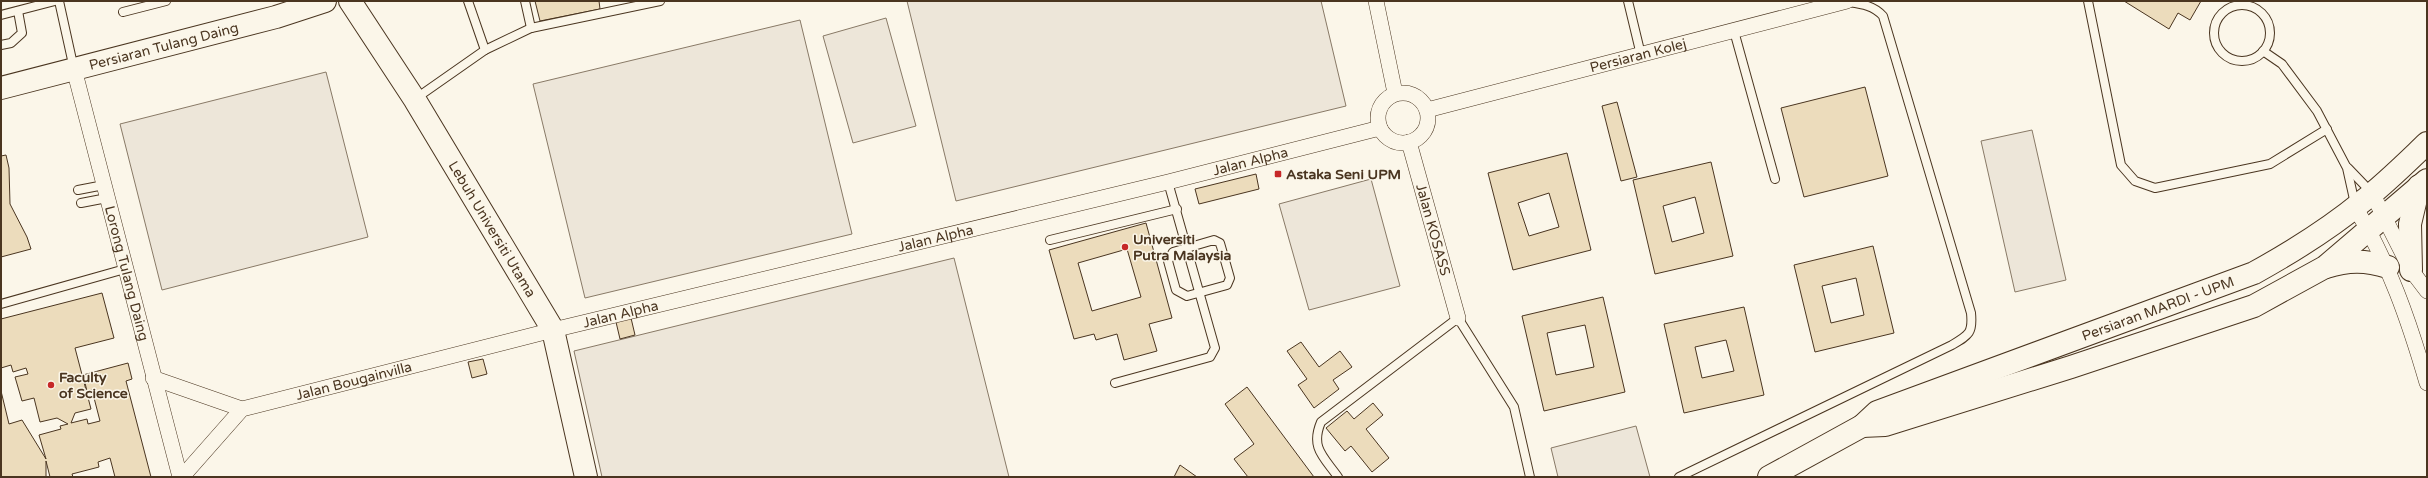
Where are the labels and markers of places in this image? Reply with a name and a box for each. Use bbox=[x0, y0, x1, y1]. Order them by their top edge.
place label: Astaka Seni UPM bbox=[1286, 166, 1401, 183]
marker: Astaka Seni UPM bbox=[1273, 169, 1283, 179]
place label: Universiti Putra Malaysia bbox=[1133, 231, 1231, 264]
marker: Universiti Putra Malaysia bbox=[1120, 242, 1130, 252]
place label: Faculty of Science bbox=[59, 369, 128, 402]
marker: Faculty of Science bbox=[46, 380, 56, 390]

